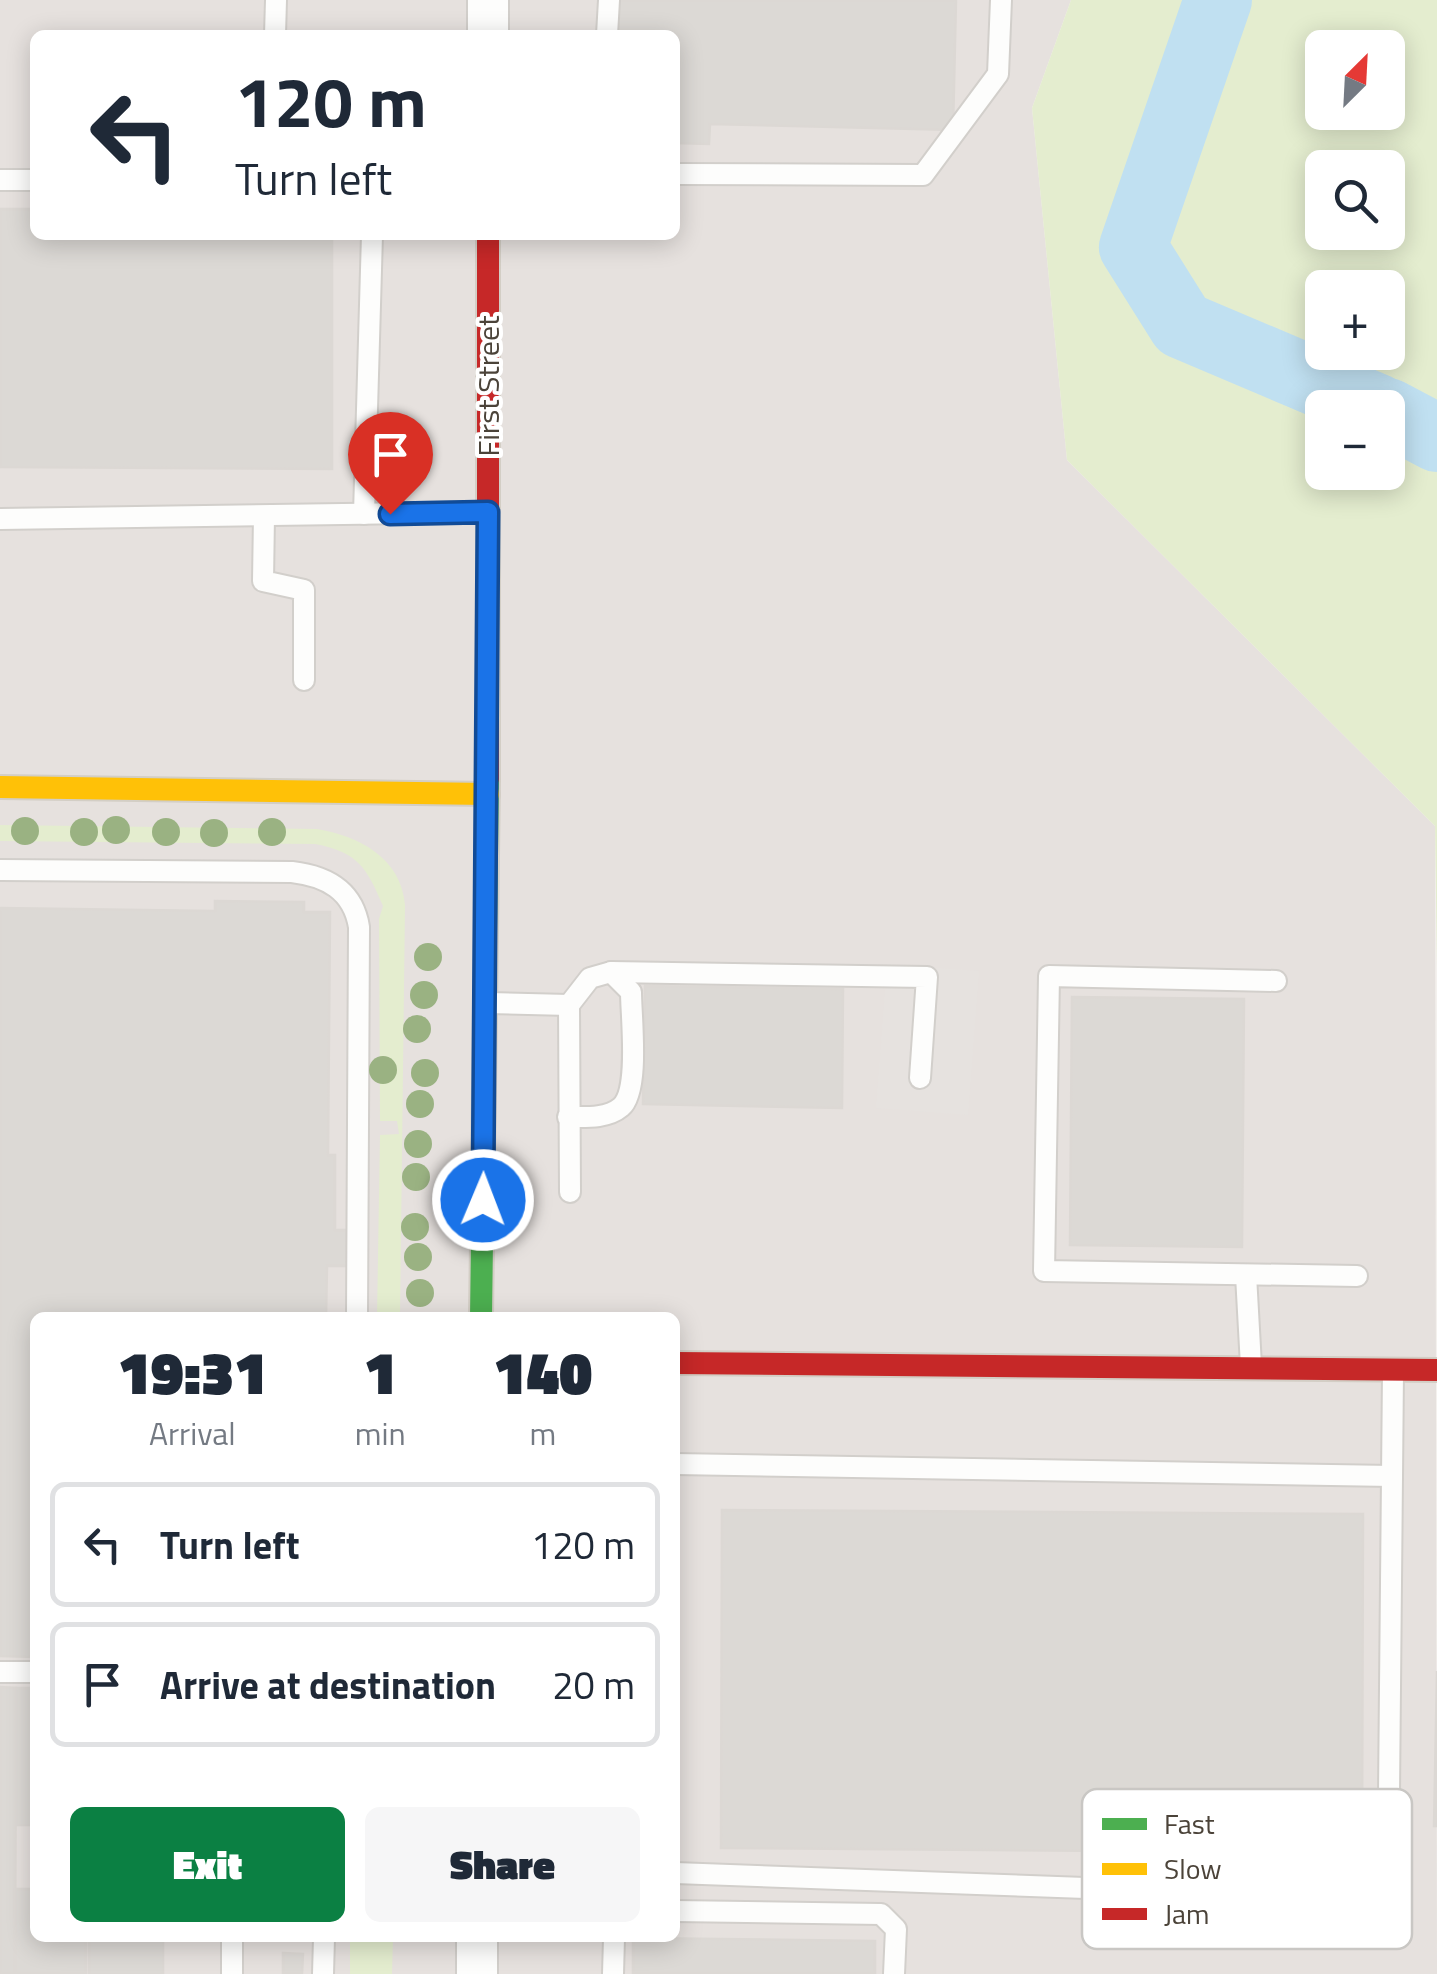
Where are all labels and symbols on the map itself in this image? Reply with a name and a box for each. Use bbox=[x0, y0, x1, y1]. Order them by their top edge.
north arrow bbox=[1305, 30, 1405, 130]
street label: First Street bbox=[465, 315, 511, 457]
pin bbox=[348, 412, 433, 515]
position arrow bbox=[431, 1148, 535, 1252]
legend bbox=[1082, 1789, 1412, 1949]
text: Fast bbox=[1164, 1802, 1215, 1845]
text: Slow bbox=[1164, 1847, 1222, 1890]
text: Jam bbox=[1164, 1892, 1210, 1935]

